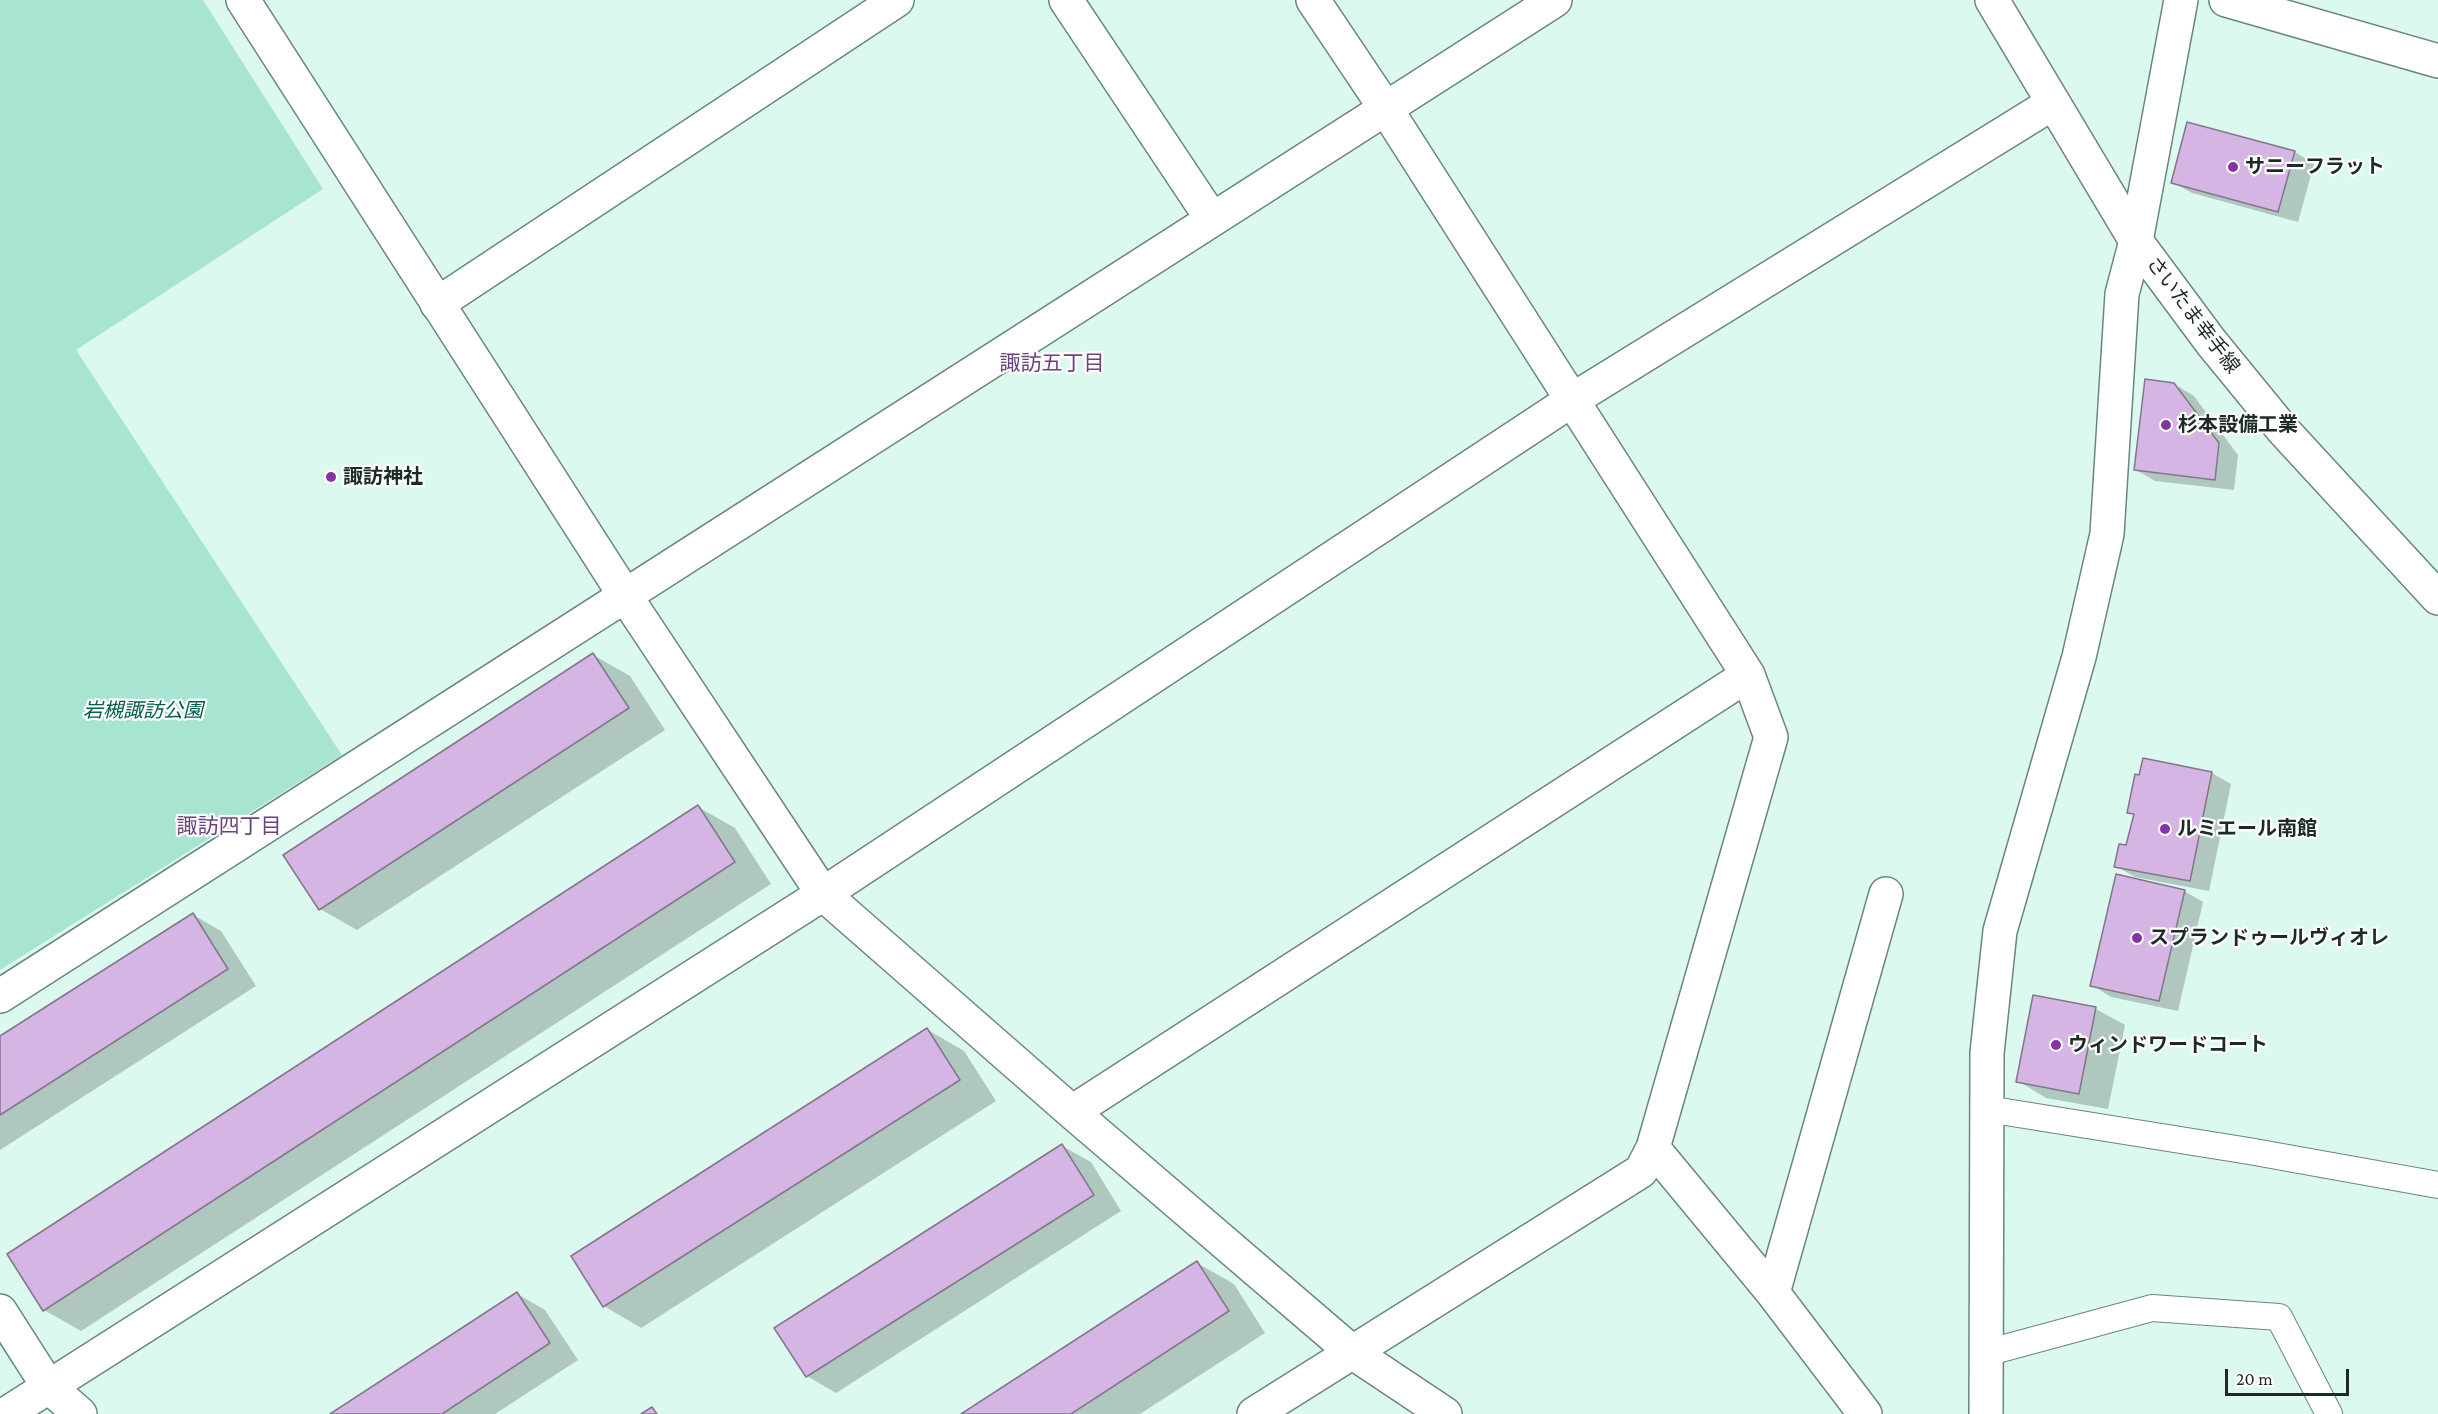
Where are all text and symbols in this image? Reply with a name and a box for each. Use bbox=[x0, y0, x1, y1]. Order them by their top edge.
place label: サニーフラット bbox=[2245, 155, 2385, 179]
marker: サニーフラット bbox=[2226, 160, 2240, 174]
street label: さいたま幸手線 bbox=[2141, 252, 2245, 378]
district label: 諏訪五丁目 bbox=[1000, 351, 1104, 377]
place label: 杉本設備工業 bbox=[2178, 413, 2298, 437]
marker: 杉本設備工業 bbox=[2159, 418, 2173, 432]
place label: 諏訪神社 bbox=[343, 465, 423, 489]
marker: 諏訪神社 bbox=[324, 470, 338, 484]
park label: 岩槻諏訪公園 bbox=[83, 699, 203, 723]
district label: 諏訪四丁目 bbox=[177, 814, 281, 840]
place label: ルミエール南館 bbox=[2177, 817, 2317, 841]
marker: ルミエール南館 bbox=[2158, 822, 2172, 836]
place label: スプランドゥールヴィオレ bbox=[2149, 926, 2389, 950]
marker: スプランドゥールヴィオレ bbox=[2130, 931, 2144, 945]
place label: ウィンドワードコート bbox=[2068, 1033, 2268, 1057]
marker: ウィンドワードコート bbox=[2049, 1038, 2063, 1052]
scale bar bbox=[2228, 1357, 2352, 1395]
text: 20 m bbox=[2236, 1369, 2273, 1389]

